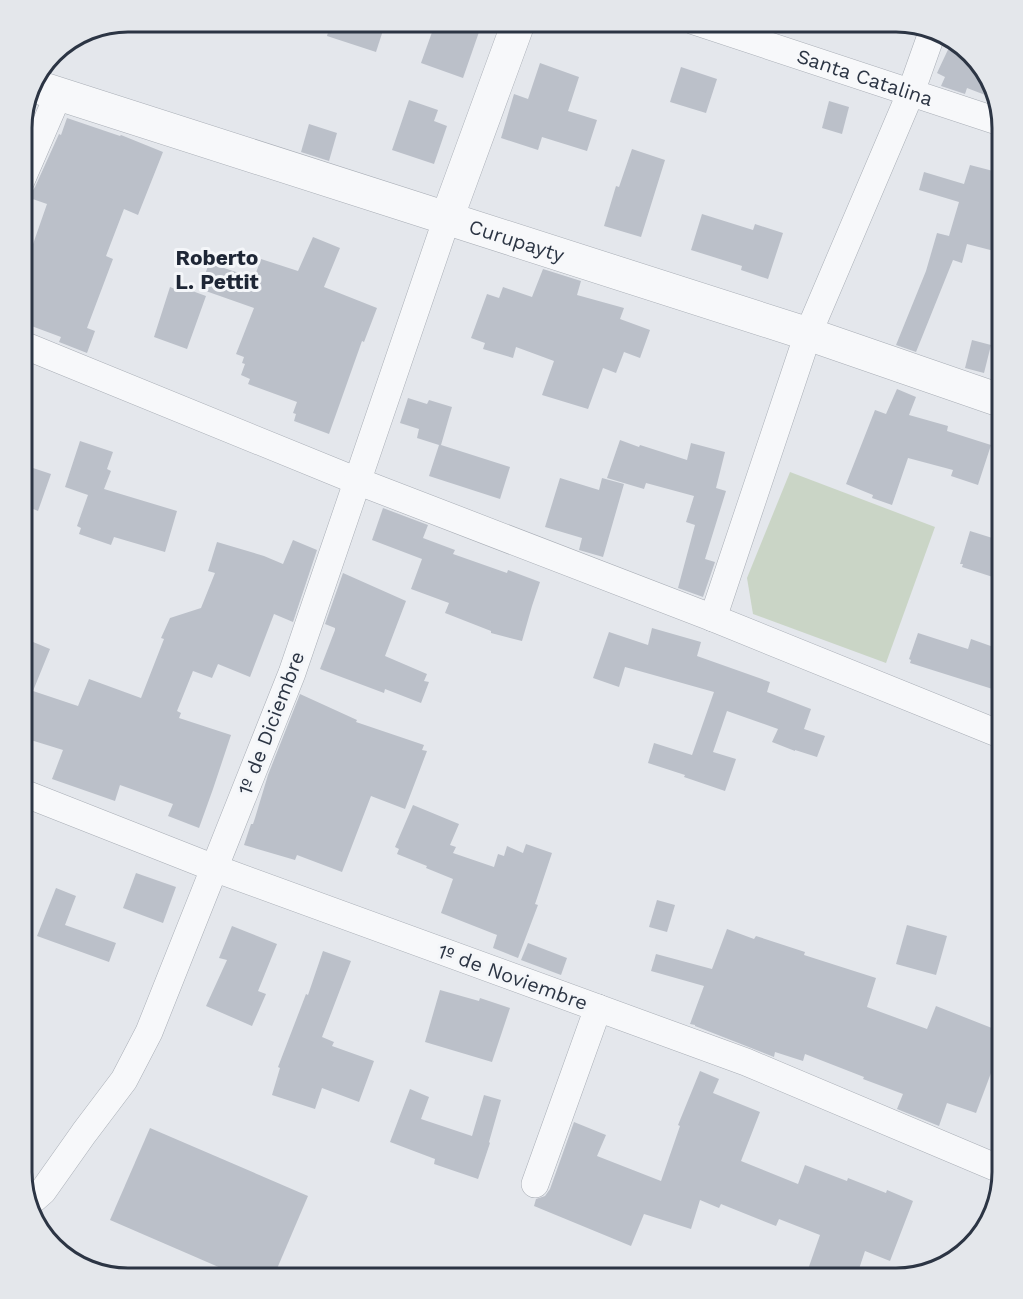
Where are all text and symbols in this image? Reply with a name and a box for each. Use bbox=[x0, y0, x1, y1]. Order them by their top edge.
street label: Santa Catalina bbox=[794, 44, 936, 111]
street label: Curupayty bbox=[466, 214, 568, 267]
district label: Roberto L. Pettit bbox=[175, 245, 259, 294]
street label: 1º de Diciembre bbox=[233, 648, 309, 798]
street label: 1º de Noviembre bbox=[435, 939, 591, 1015]

